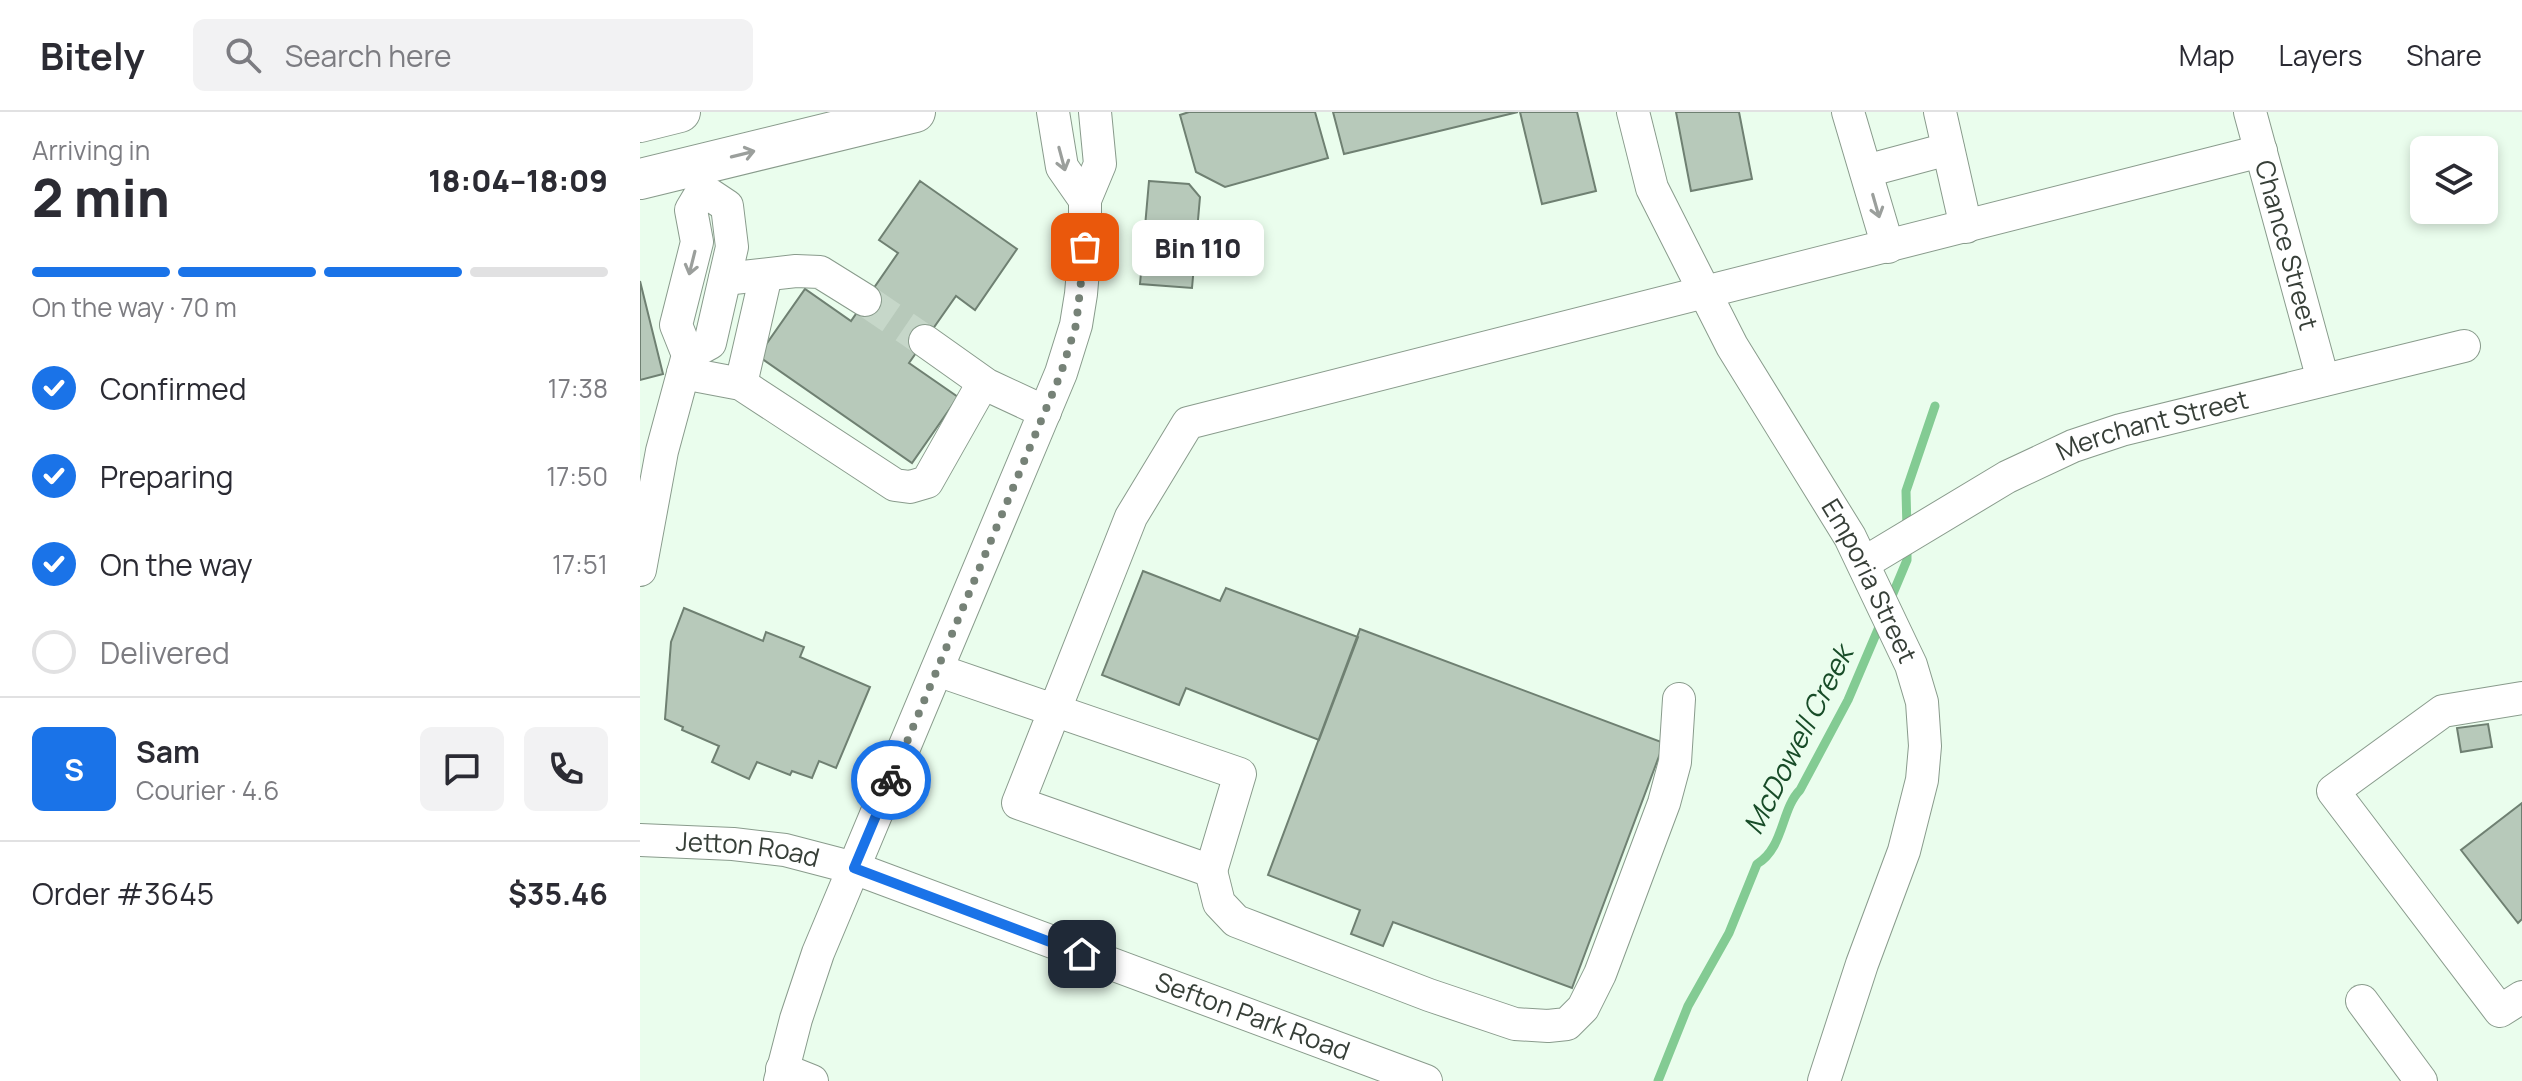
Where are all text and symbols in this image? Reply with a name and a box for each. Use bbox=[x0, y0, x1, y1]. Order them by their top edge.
search box bbox=[193, 19, 753, 91]
text: Bitely bbox=[40, 29, 145, 81]
icon: search bbox=[221, 33, 265, 77]
text: Search here bbox=[285, 35, 452, 76]
text: Map bbox=[2179, 36, 2235, 74]
text: Layers bbox=[2279, 36, 2362, 74]
text: Share bbox=[2406, 36, 2482, 74]
text: Arriving in bbox=[32, 132, 150, 168]
map controls bbox=[2410, 136, 2498, 224]
button: layers bbox=[2410, 136, 2498, 224]
one-way arrow bbox=[729, 145, 755, 160]
one-way arrow bbox=[1055, 145, 1070, 171]
street label: Chance Street bbox=[2247, 156, 2328, 334]
text: 18:04–18:09 bbox=[428, 160, 608, 201]
text: 2 min bbox=[32, 162, 170, 233]
one-way arrow bbox=[1869, 193, 1884, 219]
pin bbox=[1051, 213, 1119, 281]
callout: Bin 110 bbox=[1133, 219, 1265, 275]
icon: bag bbox=[1063, 225, 1107, 269]
text: Bin 110 bbox=[1154, 230, 1242, 266]
one-way arrow bbox=[683, 250, 698, 276]
text: On the way · 70 m bbox=[32, 289, 237, 325]
icon: check bbox=[32, 366, 76, 410]
text: Confirmed bbox=[100, 368, 247, 409]
text: 17:38 bbox=[548, 370, 608, 406]
street label: Merchant Street bbox=[2050, 380, 2252, 469]
icon: check bbox=[32, 454, 76, 498]
text: Preparing bbox=[100, 456, 234, 497]
text: 17:50 bbox=[546, 458, 608, 494]
street label: Emporia Street bbox=[1814, 492, 1926, 669]
icon: check bbox=[32, 542, 76, 586]
text: On the way bbox=[100, 544, 253, 585]
text: 17:51 bbox=[552, 546, 608, 582]
text: Delivered bbox=[100, 632, 230, 673]
water label: McDowell Creek bbox=[1733, 635, 1863, 840]
button: chat bbox=[420, 727, 504, 811]
button: phone bbox=[524, 727, 608, 811]
text: Sam bbox=[136, 731, 200, 772]
courier bbox=[851, 740, 931, 820]
text: S bbox=[64, 749, 84, 790]
icon: bike bbox=[869, 758, 913, 802]
text: Courier · 4.6 bbox=[136, 772, 279, 808]
street label: Jetton Road bbox=[675, 823, 823, 875]
text: Order #3645 bbox=[32, 873, 214, 914]
text: $35.46 bbox=[508, 873, 608, 914]
pin bbox=[1048, 920, 1116, 988]
icon: home bbox=[1060, 932, 1104, 976]
street label: Sefton Park Road bbox=[1150, 963, 1355, 1068]

